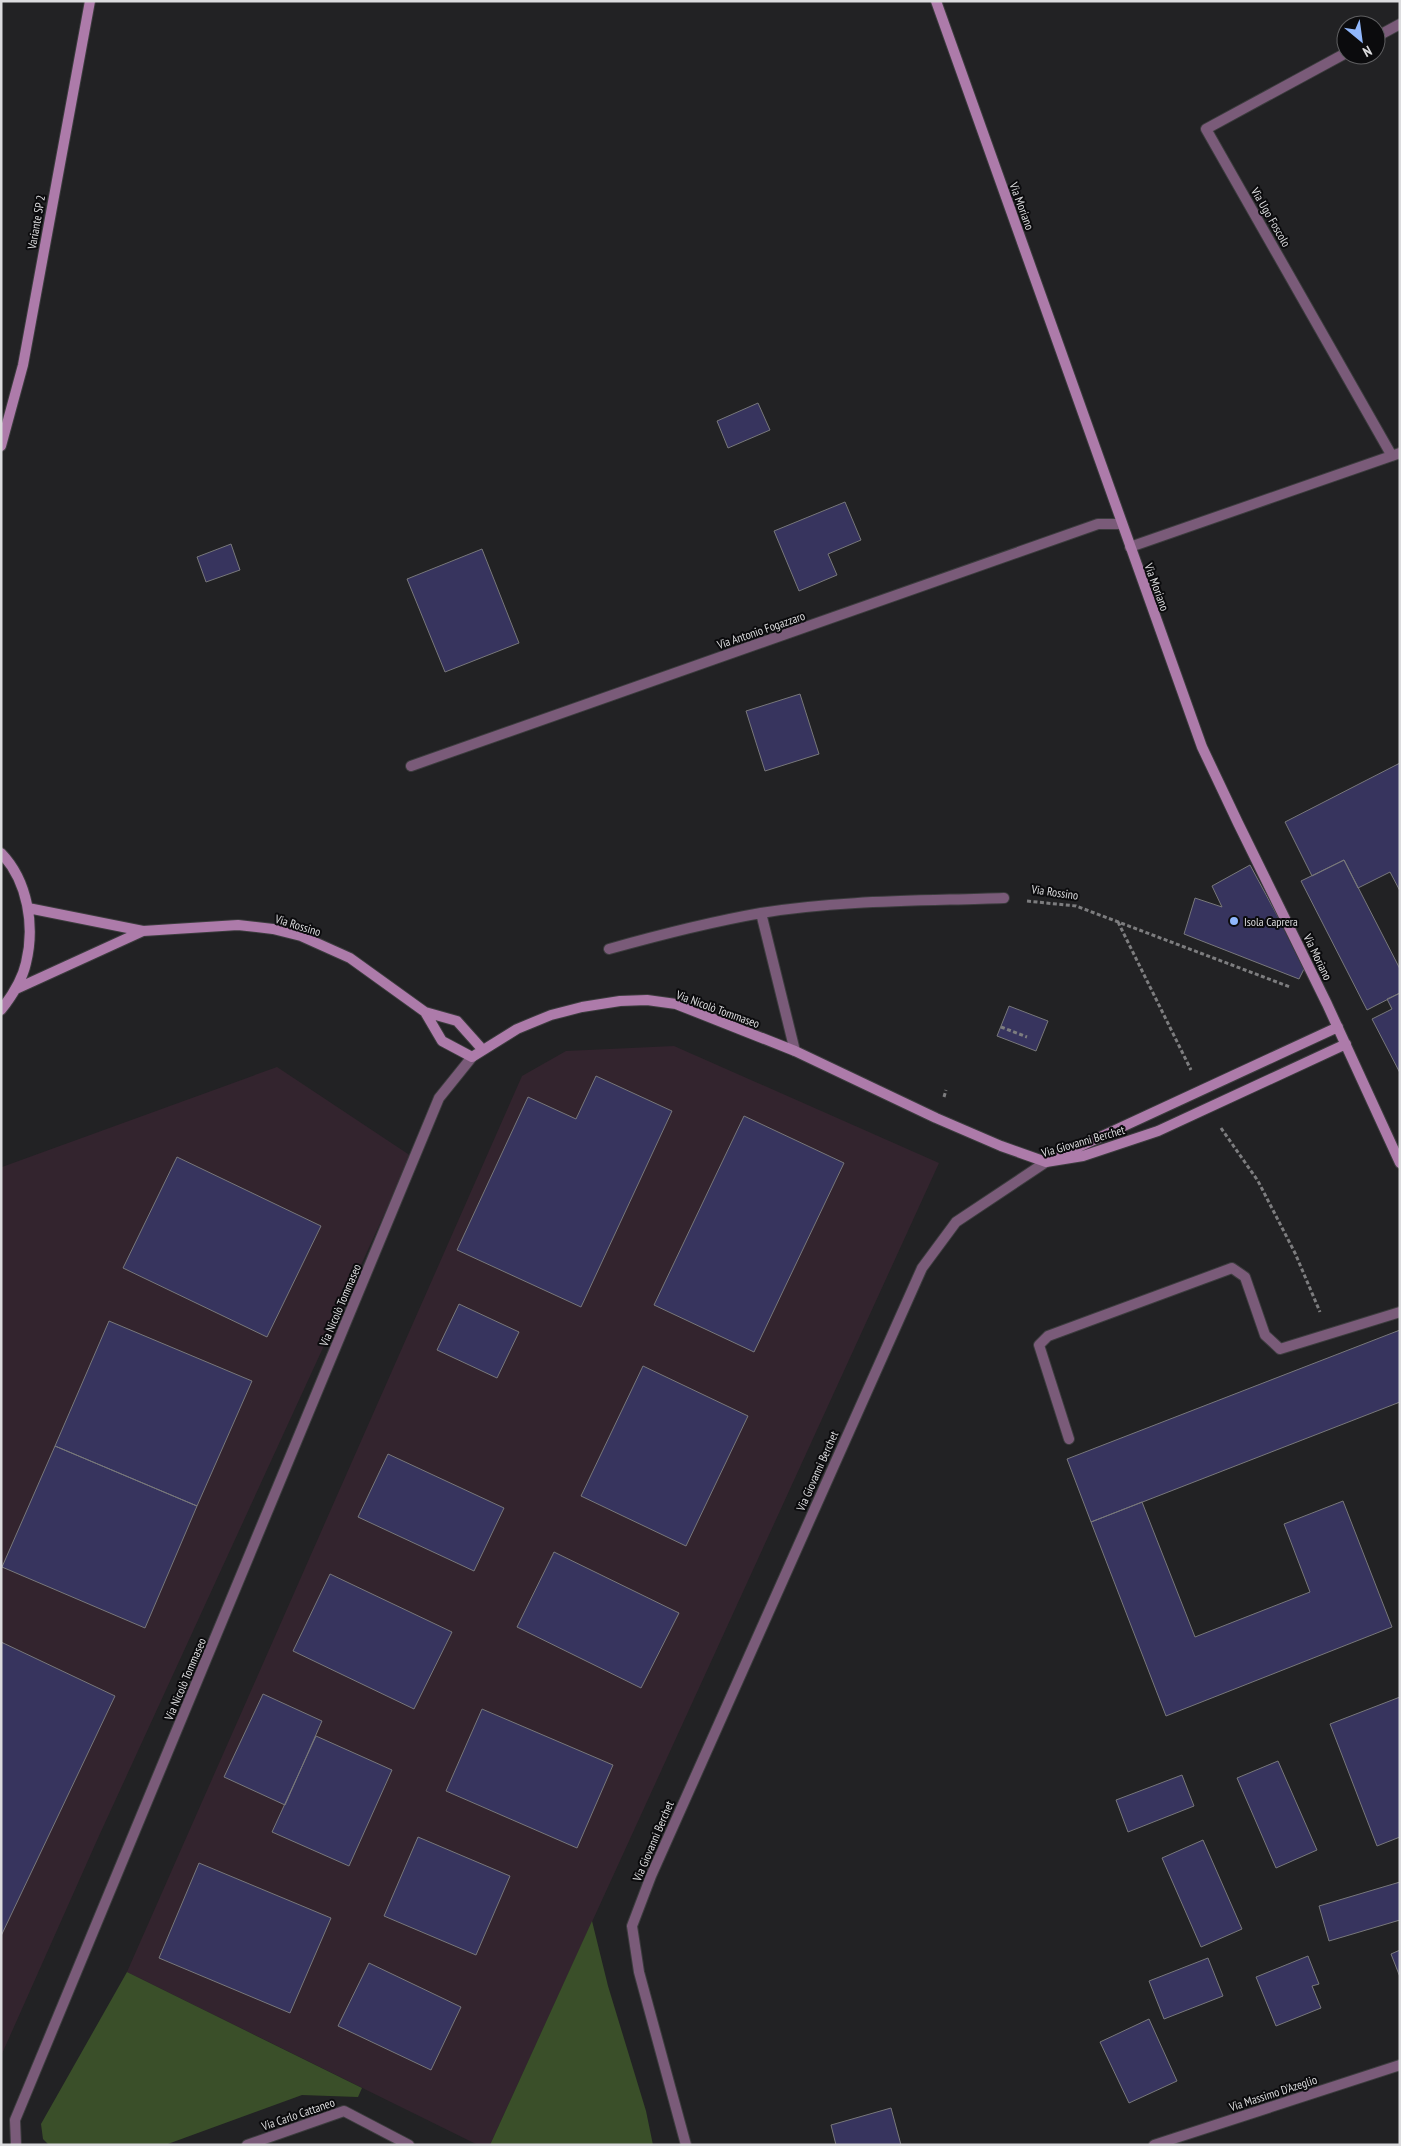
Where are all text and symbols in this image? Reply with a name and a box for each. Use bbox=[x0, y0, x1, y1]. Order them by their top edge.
north arrow bbox=[1336, 15, 1386, 65]
text: N bbox=[1360, 42, 1375, 61]
street label: Via Moriano bbox=[1006, 179, 1038, 232]
street label: Via Ugo Foscolo bbox=[1247, 184, 1294, 249]
street label: Variante SP 2 bbox=[24, 194, 48, 251]
street label: Via Moriano bbox=[1141, 560, 1173, 613]
street label: Via Antonio Fogazzaro bbox=[714, 608, 807, 652]
street label: Via Rossino bbox=[1030, 881, 1079, 903]
street label: Via Rossino bbox=[272, 911, 323, 939]
place label: Isola Caprera bbox=[1244, 914, 1298, 929]
marker: Isola Caprera bbox=[1228, 915, 1240, 927]
street label: Via Moriano bbox=[1300, 931, 1336, 983]
street label: Via Nicolò Tommaseo bbox=[673, 987, 762, 1031]
street label: Via Giovanni Berchet bbox=[1039, 1122, 1127, 1160]
street label: Via Nicolò Tommaseo bbox=[316, 1262, 364, 1349]
street label: Via Giovanni Berchet bbox=[792, 1428, 842, 1514]
street label: Via Nicolò Tommaseo bbox=[161, 1636, 209, 1723]
street label: Via Giovanni Berchet bbox=[629, 1798, 677, 1884]
street label: Via Massimo D'Azeglio bbox=[1226, 2072, 1319, 2115]
street label: Via Carlo Cattaneo bbox=[259, 2094, 337, 2134]

